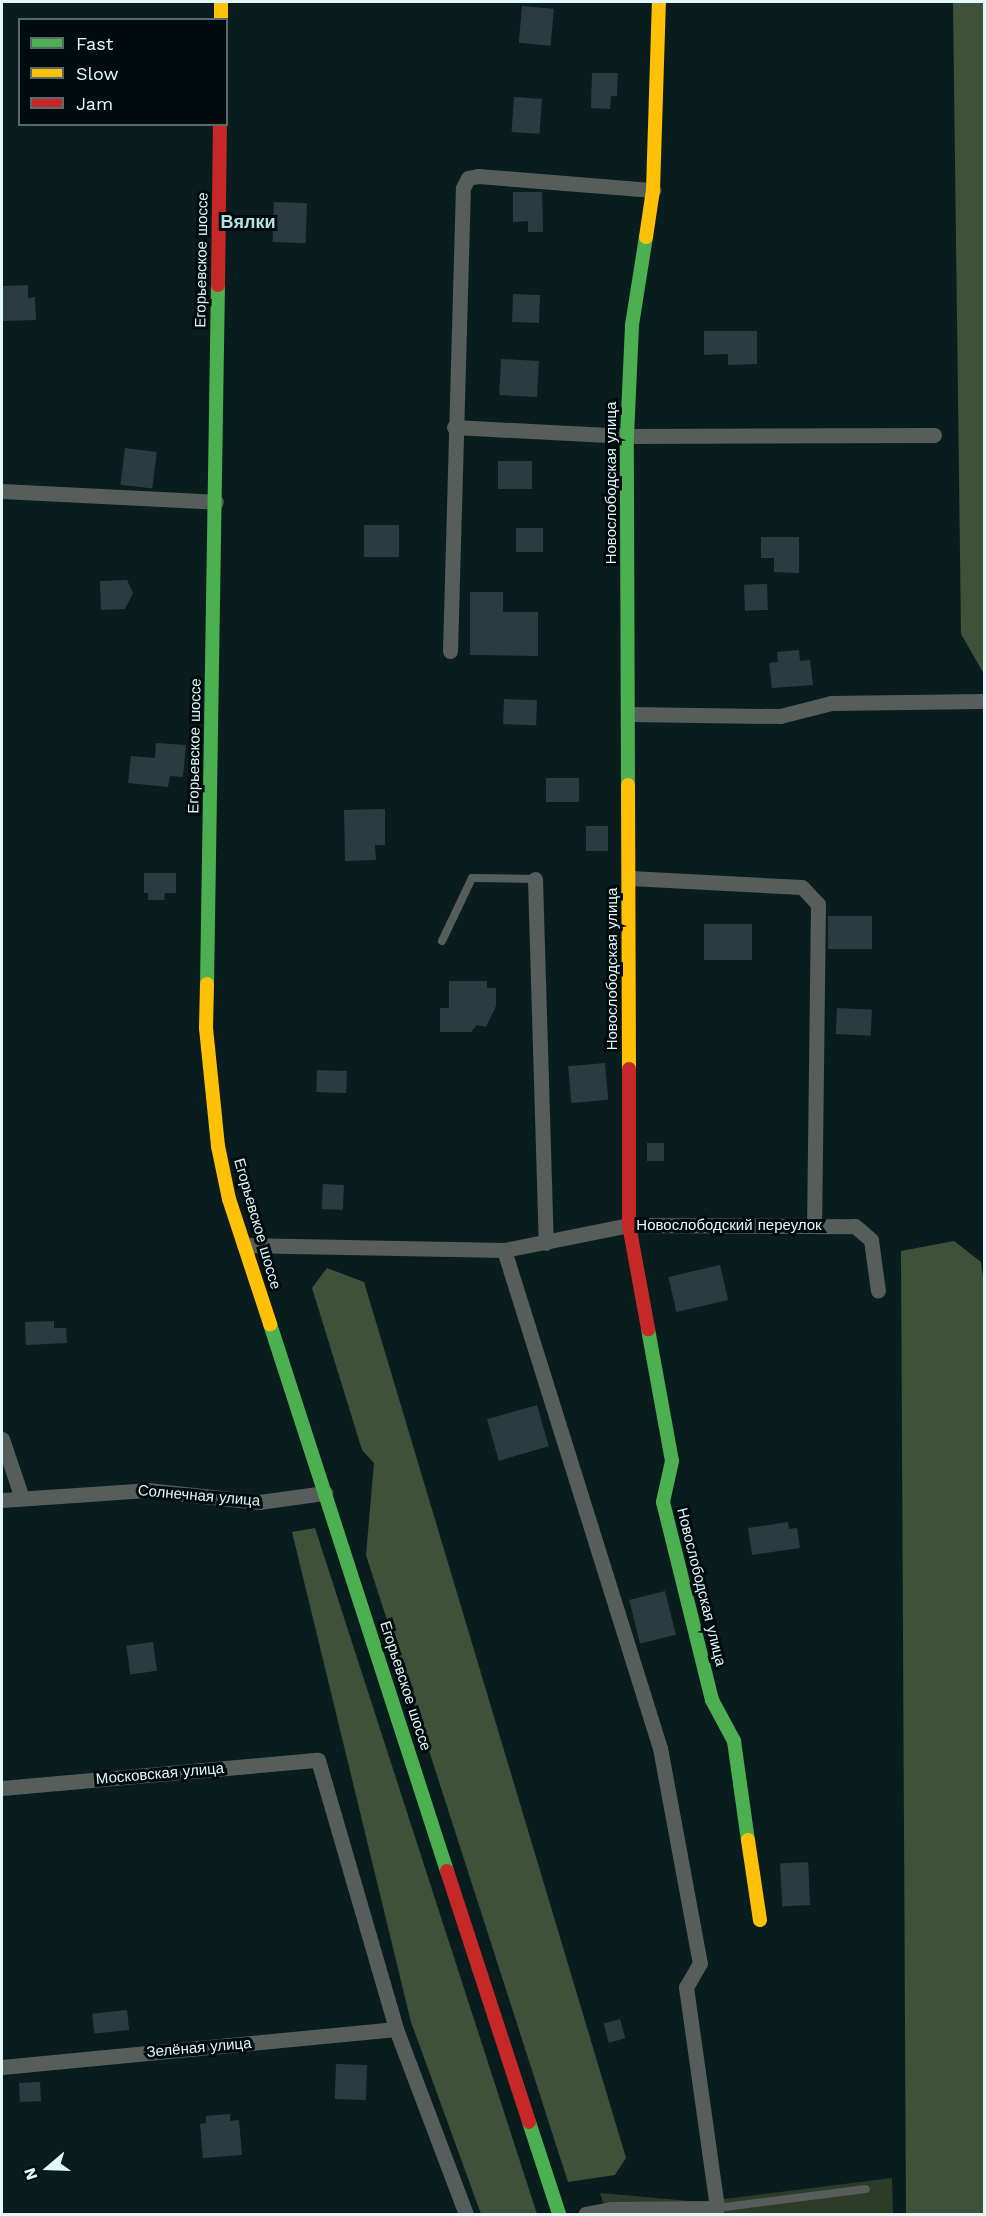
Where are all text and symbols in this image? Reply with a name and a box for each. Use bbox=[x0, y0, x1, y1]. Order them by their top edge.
legend bbox=[18, 18, 228, 126]
text: Fast bbox=[76, 33, 113, 54]
text: Slow bbox=[76, 63, 119, 84]
text: Jam bbox=[76, 93, 113, 114]
street label: Егорьевское шоссе bbox=[192, 192, 212, 328]
district label: Вялки bbox=[220, 211, 276, 233]
street label: Новослободская улица bbox=[603, 402, 621, 564]
street label: Егорьевское шоссе bbox=[185, 678, 205, 814]
street label: Новослободская улица bbox=[604, 888, 622, 1050]
street label: Егорьевское шоссе bbox=[230, 1156, 284, 1292]
street label: Новослободский переулок bbox=[636, 1217, 822, 1235]
street label: Солнечная улица bbox=[137, 1482, 261, 1510]
street label: Новослободская улица bbox=[673, 1506, 729, 1668]
street label: Егорьевское шоссе bbox=[375, 1619, 435, 1753]
street label: Московская улица bbox=[95, 1759, 225, 1789]
street label: Зелёная улица bbox=[146, 2034, 252, 2062]
north arrow bbox=[18, 2138, 78, 2198]
text: N bbox=[20, 2165, 41, 2183]

